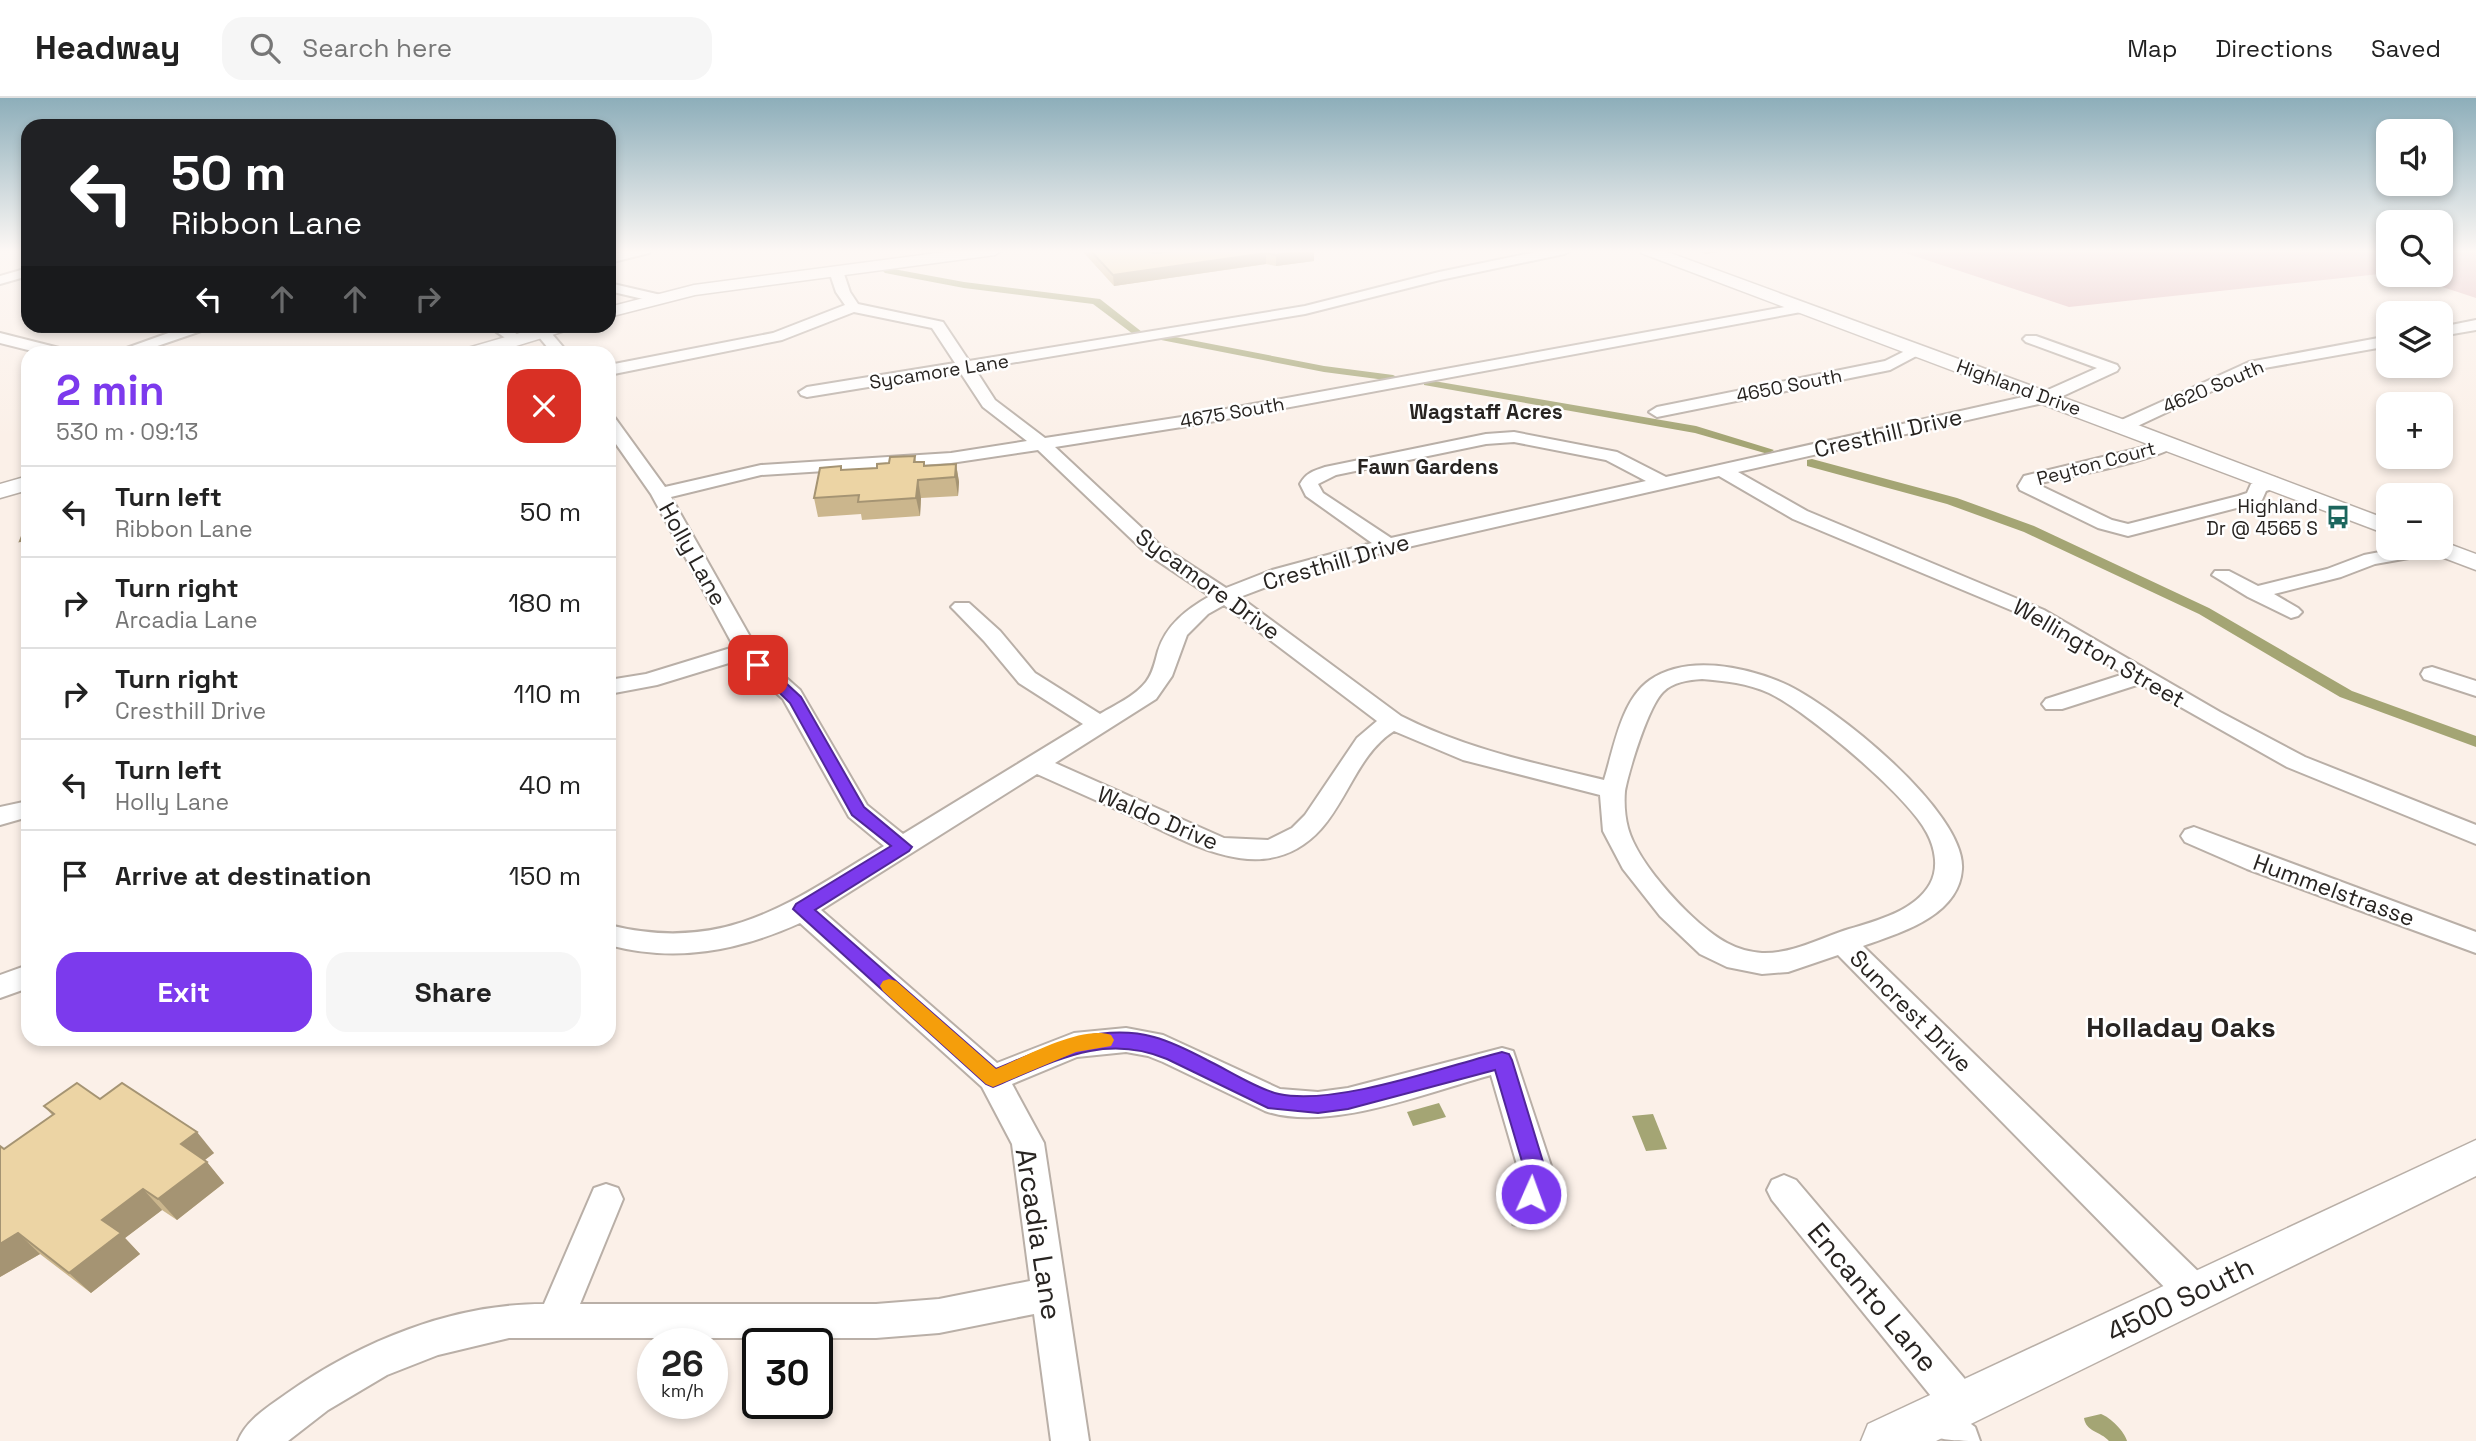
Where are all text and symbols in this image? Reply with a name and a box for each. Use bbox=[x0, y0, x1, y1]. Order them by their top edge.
search box bbox=[222, 17, 712, 80]
text: Headway bbox=[35, 27, 180, 69]
icon: search bbox=[246, 29, 284, 67]
text: Search here bbox=[302, 31, 452, 65]
text: Map bbox=[2127, 33, 2177, 64]
text: Directions bbox=[2215, 33, 2333, 64]
text: Saved bbox=[2371, 33, 2441, 64]
map controls bbox=[2376, 119, 2453, 560]
button: sound bbox=[2376, 119, 2453, 196]
text: 50 m bbox=[171, 142, 286, 204]
icon: left bbox=[56, 147, 147, 238]
text: Ribbon Lane bbox=[171, 203, 362, 243]
button: search bbox=[2376, 210, 2453, 287]
icon: left bbox=[190, 280, 228, 318]
icon: ahead bbox=[263, 280, 301, 318]
icon: ahead bbox=[336, 280, 374, 318]
icon: right bbox=[409, 280, 447, 318]
button: layers bbox=[2376, 301, 2453, 378]
street label: Sycamore Lane bbox=[868, 348, 1011, 395]
street label: Highland Drive bbox=[1953, 353, 2085, 422]
street label: 4620 South bbox=[2159, 354, 2267, 419]
street label: 4650 South bbox=[1734, 363, 1844, 408]
text: 2 min bbox=[56, 364, 165, 417]
button: close bbox=[507, 369, 581, 443]
street label: 4675 South bbox=[1178, 391, 1286, 434]
button: + bbox=[2376, 392, 2453, 469]
district label: Wagstaff Acres bbox=[1409, 398, 1563, 425]
street label: Cresthill Drive bbox=[1811, 401, 1965, 465]
text: 530 m · 09:13 bbox=[56, 417, 198, 447]
street label: Peyton Court bbox=[2034, 436, 2158, 491]
district label: Fawn Gardens bbox=[1357, 453, 1499, 480]
text: Turn left bbox=[115, 480, 222, 514]
button: − bbox=[2376, 483, 2453, 560]
icon: left bbox=[56, 493, 94, 531]
place label: Highland Dr @ 4565 S bbox=[2206, 494, 2318, 541]
text: 50 m bbox=[520, 495, 581, 529]
street label: Holly Lane bbox=[652, 497, 734, 611]
bus stop icon: Highland Dr @ 4565 S bbox=[2324, 503, 2352, 531]
text: Ribbon Lane bbox=[115, 514, 253, 544]
street label: Sycamore Drive bbox=[1130, 521, 1286, 647]
street label: Cresthill Drive bbox=[1259, 527, 1413, 597]
text: Turn right bbox=[115, 571, 239, 605]
icon: right bbox=[56, 584, 94, 622]
text: 180 m bbox=[508, 586, 581, 620]
street label: Wellington Street bbox=[2008, 592, 2190, 714]
text: Arcadia Lane bbox=[115, 605, 258, 635]
pin bbox=[728, 635, 788, 695]
icon: arrive bbox=[739, 646, 777, 684]
text: Turn right bbox=[115, 662, 239, 696]
icon: right bbox=[56, 675, 94, 713]
text: 110 m bbox=[514, 677, 581, 711]
text: Cresthill Drive bbox=[115, 696, 266, 726]
text: Turn left bbox=[115, 753, 222, 787]
icon: left bbox=[56, 766, 94, 804]
text: 40 m bbox=[519, 768, 581, 802]
street label: Waldo Drive bbox=[1093, 779, 1223, 857]
text: Holly Lane bbox=[115, 787, 229, 817]
street label: Hummelstrasse bbox=[2249, 847, 2419, 933]
icon: arrive bbox=[56, 857, 94, 895]
text: Arrive at destination bbox=[115, 859, 372, 893]
text: 150 m bbox=[509, 859, 581, 893]
street label: Suncrest Drive bbox=[1843, 943, 1979, 1079]
button: Exit bbox=[56, 952, 312, 1032]
button: Share bbox=[326, 952, 581, 1032]
district label: Holladay Oaks bbox=[2086, 1009, 2276, 1045]
street label: Arcadia Lane bbox=[1008, 1146, 1070, 1322]
position arrow bbox=[1494, 1157, 1568, 1231]
street label: Encanto Lane bbox=[1800, 1215, 1946, 1379]
street label: 4500 South bbox=[2101, 1248, 2259, 1350]
speed limit sign: 30 bbox=[742, 1328, 833, 1419]
text: 26 bbox=[661, 1342, 704, 1386]
text: km/h bbox=[661, 1379, 704, 1402]

